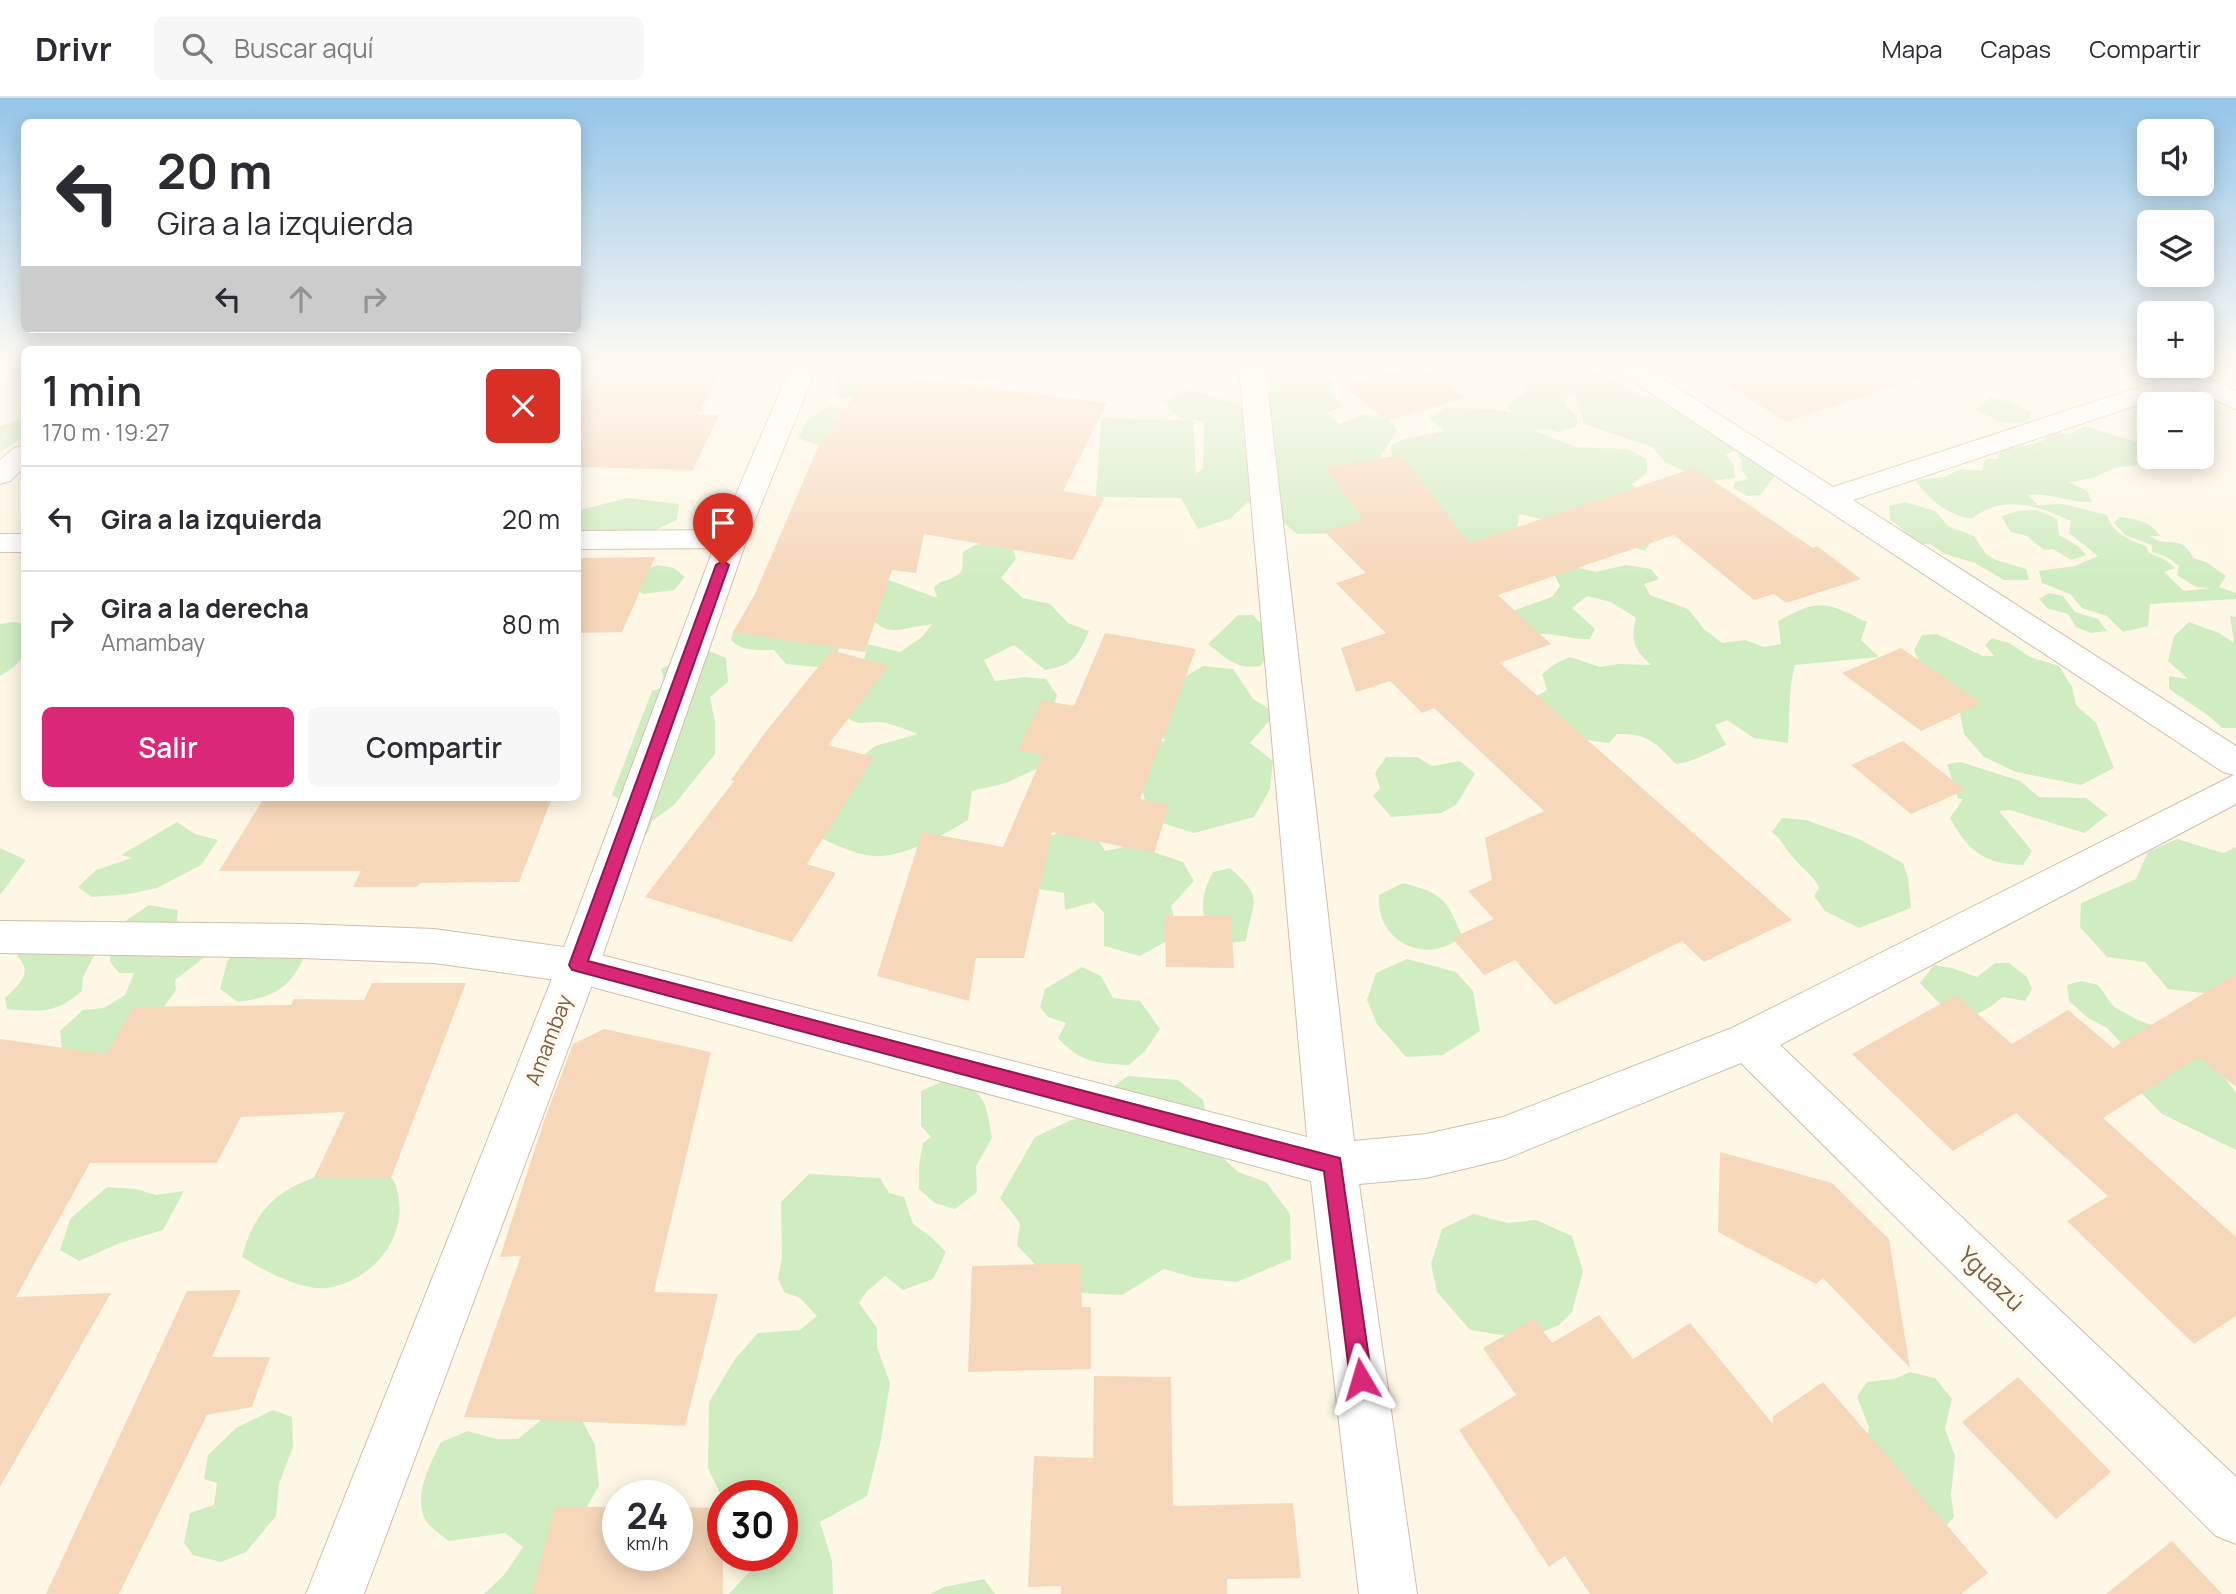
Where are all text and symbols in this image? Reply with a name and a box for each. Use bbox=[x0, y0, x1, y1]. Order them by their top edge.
search box bbox=[154, 17, 644, 80]
text: Drivr bbox=[35, 26, 112, 71]
icon: search bbox=[178, 29, 216, 67]
text: Buscar aquí bbox=[234, 30, 374, 66]
text: Mapa bbox=[1882, 32, 1943, 65]
text: Capas bbox=[1981, 32, 2051, 65]
text: Compartir bbox=[2089, 32, 2201, 65]
map controls bbox=[2137, 119, 2214, 469]
button: sound bbox=[2137, 119, 2214, 196]
text: 20 m bbox=[157, 137, 272, 204]
icon: left bbox=[42, 147, 133, 238]
text: Gira a la izquierda bbox=[157, 201, 413, 245]
button: layers bbox=[2137, 210, 2214, 287]
icon: left bbox=[209, 280, 247, 318]
icon: ahead bbox=[282, 280, 320, 318]
icon: right bbox=[355, 280, 393, 318]
button: + bbox=[2137, 301, 2214, 378]
text: 1 min bbox=[42, 361, 142, 419]
button: close bbox=[486, 369, 560, 443]
button: − bbox=[2137, 392, 2214, 469]
text: 170 m · 19:27 bbox=[42, 416, 170, 448]
pin bbox=[693, 493, 753, 565]
icon: left bbox=[42, 500, 80, 538]
text: Gira a la izquierda bbox=[101, 501, 322, 537]
text: 20 m bbox=[502, 501, 560, 537]
icon: arrive bbox=[704, 504, 742, 542]
text: Gira a la derecha bbox=[101, 590, 309, 626]
icon: right bbox=[42, 605, 80, 643]
text: 80 m bbox=[502, 606, 560, 642]
text: Amambay bbox=[101, 626, 205, 658]
button: Salir bbox=[42, 707, 294, 787]
button: Compartir bbox=[308, 707, 560, 787]
street label: Amambay bbox=[518, 990, 578, 1089]
street label: Yguazú bbox=[1952, 1238, 2032, 1318]
position arrow bbox=[1324, 1342, 1398, 1416]
speed limit sign: 30 bbox=[707, 1480, 798, 1571]
text: 24 bbox=[627, 1492, 668, 1540]
text: km/h bbox=[627, 1531, 668, 1555]

